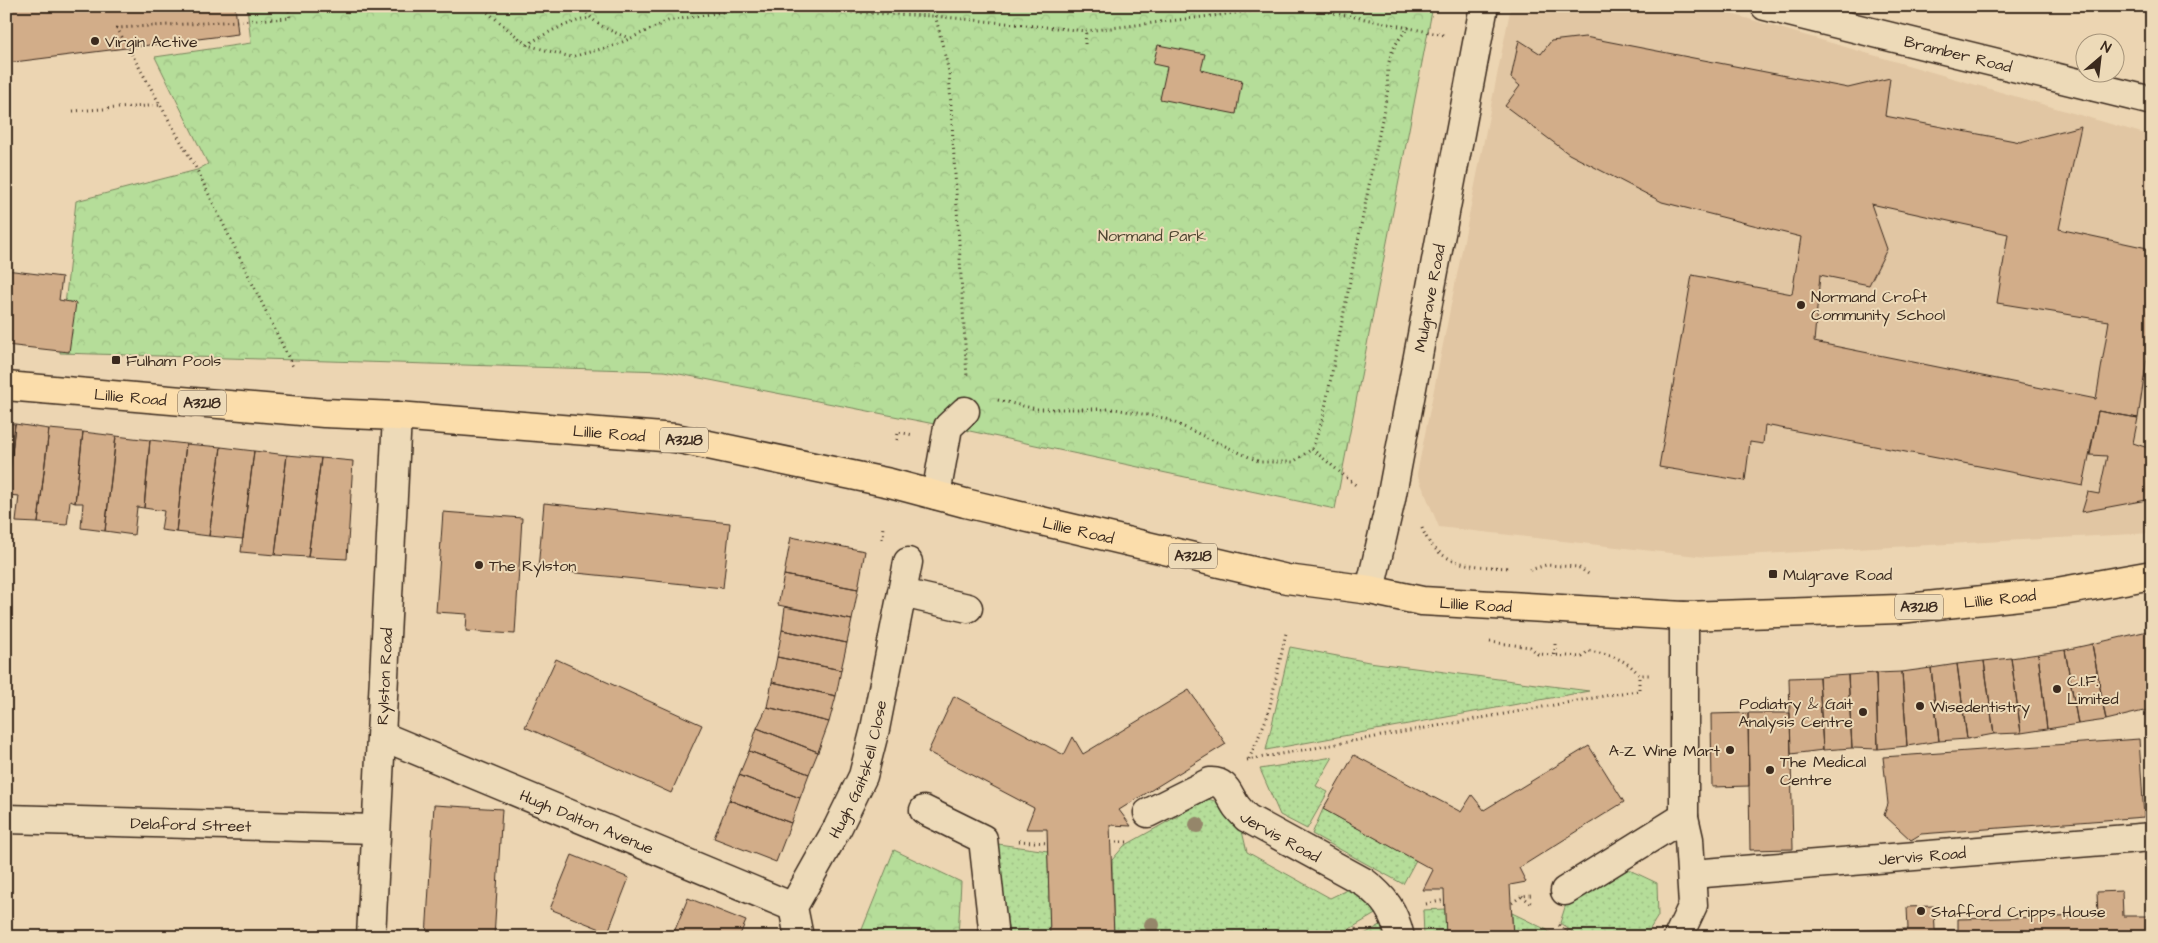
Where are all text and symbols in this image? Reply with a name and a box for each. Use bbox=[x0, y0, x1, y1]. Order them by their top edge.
place label: Virgin Active bbox=[105, 31, 198, 54]
street label: Bramber Road bbox=[1902, 31, 2014, 78]
north arrow bbox=[2076, 32, 2126, 82]
marker: Virgin Active bbox=[89, 35, 101, 47]
text: N bbox=[2097, 37, 2114, 58]
park label: Normand Park bbox=[1098, 225, 1206, 247]
street label: Mulgrave Road bbox=[1409, 242, 1451, 354]
place label: Normand Croft Community School bbox=[1811, 286, 1945, 327]
marker: Normand Croft Community School bbox=[1795, 299, 1807, 311]
place label: Fulham Pools bbox=[126, 350, 221, 372]
marker: Fulham Pools bbox=[110, 354, 122, 366]
street label: Lillie Road bbox=[93, 384, 168, 412]
road number: A3218 bbox=[178, 390, 226, 416]
street label: Lillie Road bbox=[572, 420, 646, 448]
road number: A3218 bbox=[660, 428, 708, 452]
street label: Lillie Road bbox=[1040, 512, 1116, 550]
road number: A3218 bbox=[1169, 544, 1217, 568]
place label: The Rylston bbox=[489, 555, 576, 578]
marker: The Rylston bbox=[473, 559, 485, 571]
place label: Mulgrave Road bbox=[1783, 564, 1892, 587]
marker: Mulgrave Road bbox=[1767, 568, 1779, 580]
street label: Lillie Road bbox=[1963, 584, 2037, 614]
street label: Lillie Road bbox=[1439, 592, 1513, 618]
road number: A3218 bbox=[1895, 594, 1943, 620]
street label: Rylston Road bbox=[372, 627, 398, 726]
place label: C.I.F. Limited bbox=[2067, 670, 2119, 710]
marker: C.I.F. Limited bbox=[2051, 683, 2063, 695]
place label: Podiatry & Gait Analysis Centre bbox=[1738, 693, 1854, 734]
place label: Wisedentistry bbox=[1930, 696, 2030, 719]
street label: Hugh Gaitskell Close bbox=[824, 698, 893, 843]
marker: Wisedentistry bbox=[1914, 700, 1926, 712]
marker: Podiatry & Gait Analysis Centre bbox=[1857, 706, 1869, 718]
place label: A-Z Wine Mart bbox=[1609, 740, 1721, 762]
marker: A-Z Wine Mart bbox=[1724, 744, 1736, 756]
place label: The Medical Centre bbox=[1780, 751, 1866, 791]
marker: The Medical Centre bbox=[1764, 764, 1776, 776]
street label: Hugh Dalton Avenue bbox=[516, 785, 657, 860]
street label: Jervis Road bbox=[1235, 807, 1324, 868]
street label: Delaford Street bbox=[130, 812, 252, 838]
street label: Jervis Road bbox=[1878, 842, 1967, 871]
place label: Stafford Cripps House bbox=[1931, 901, 2106, 923]
marker: Stafford Cripps House bbox=[1915, 905, 1927, 917]

